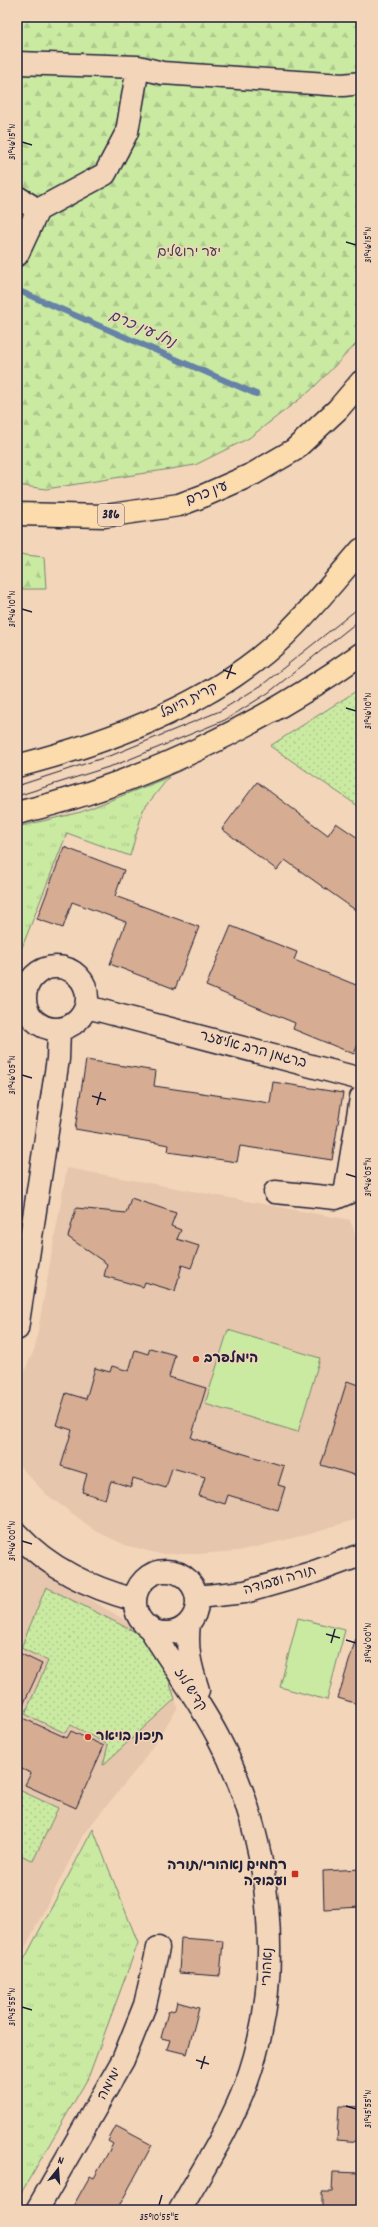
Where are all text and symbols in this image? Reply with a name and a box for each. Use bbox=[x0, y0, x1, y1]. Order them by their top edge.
text: 31°46'15"N bbox=[6, 124, 20, 160]
text: 31°46'15"N bbox=[362, 227, 376, 263]
park label: יער ירושלים bbox=[157, 243, 221, 263]
water label: נחל עין כרם bbox=[105, 306, 180, 355]
street label: עין כרם bbox=[183, 477, 231, 511]
road number: 386 bbox=[98, 504, 124, 526]
text: 31°46'10"N bbox=[6, 590, 20, 628]
street label: קרית היובל bbox=[157, 678, 221, 724]
text: 31°46'10"N bbox=[362, 692, 376, 730]
street label: ברגמן הרב אליעזר bbox=[197, 1026, 309, 1074]
text: 31°46'05"N bbox=[6, 1055, 20, 1095]
text: 31°46'05"N bbox=[362, 1157, 376, 1197]
place label: הימלפרב bbox=[203, 1349, 258, 1369]
marker: הימלפרב bbox=[191, 1354, 201, 1364]
text: 31°46'00"N bbox=[6, 1521, 20, 1561]
street label: תורה ועבודה bbox=[241, 1561, 319, 1601]
text: 31°46'00"N bbox=[362, 1623, 376, 1663]
street label: קדיש לוז bbox=[169, 1664, 212, 1716]
place label: תיכון בויאר bbox=[96, 1727, 164, 1747]
marker: תיכון בויאר bbox=[83, 1732, 93, 1742]
place label: רחמים נאהורי/תורה ועבודה bbox=[167, 1856, 287, 1892]
marker: רחמים נאהורי/תורה ועבודה bbox=[290, 1869, 300, 1879]
street label: נאהורי bbox=[257, 1947, 279, 1987]
text: 31°45'55"N bbox=[6, 1988, 20, 2026]
street label: ימימה bbox=[93, 2064, 127, 2104]
text: 31°45'55"N bbox=[362, 2090, 376, 2128]
north arrow bbox=[38, 2149, 78, 2189]
text: N bbox=[55, 2153, 66, 2170]
text: 35°10'55"E bbox=[139, 2211, 179, 2225]

